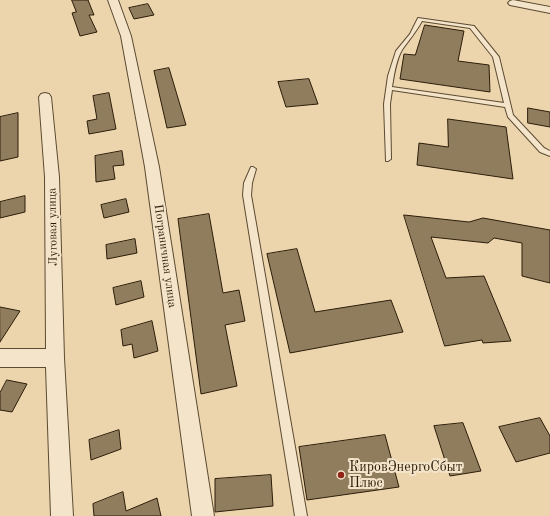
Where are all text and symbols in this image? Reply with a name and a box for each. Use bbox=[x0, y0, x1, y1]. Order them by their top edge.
street label: Луговая улица bbox=[45, 188, 61, 266]
street label: Пограничная улица bbox=[151, 203, 179, 309]
place label: КировЭнергоСбыт Плюс bbox=[349, 459, 462, 492]
marker: КировЭнергоСбыт Плюс bbox=[336, 470, 346, 480]

